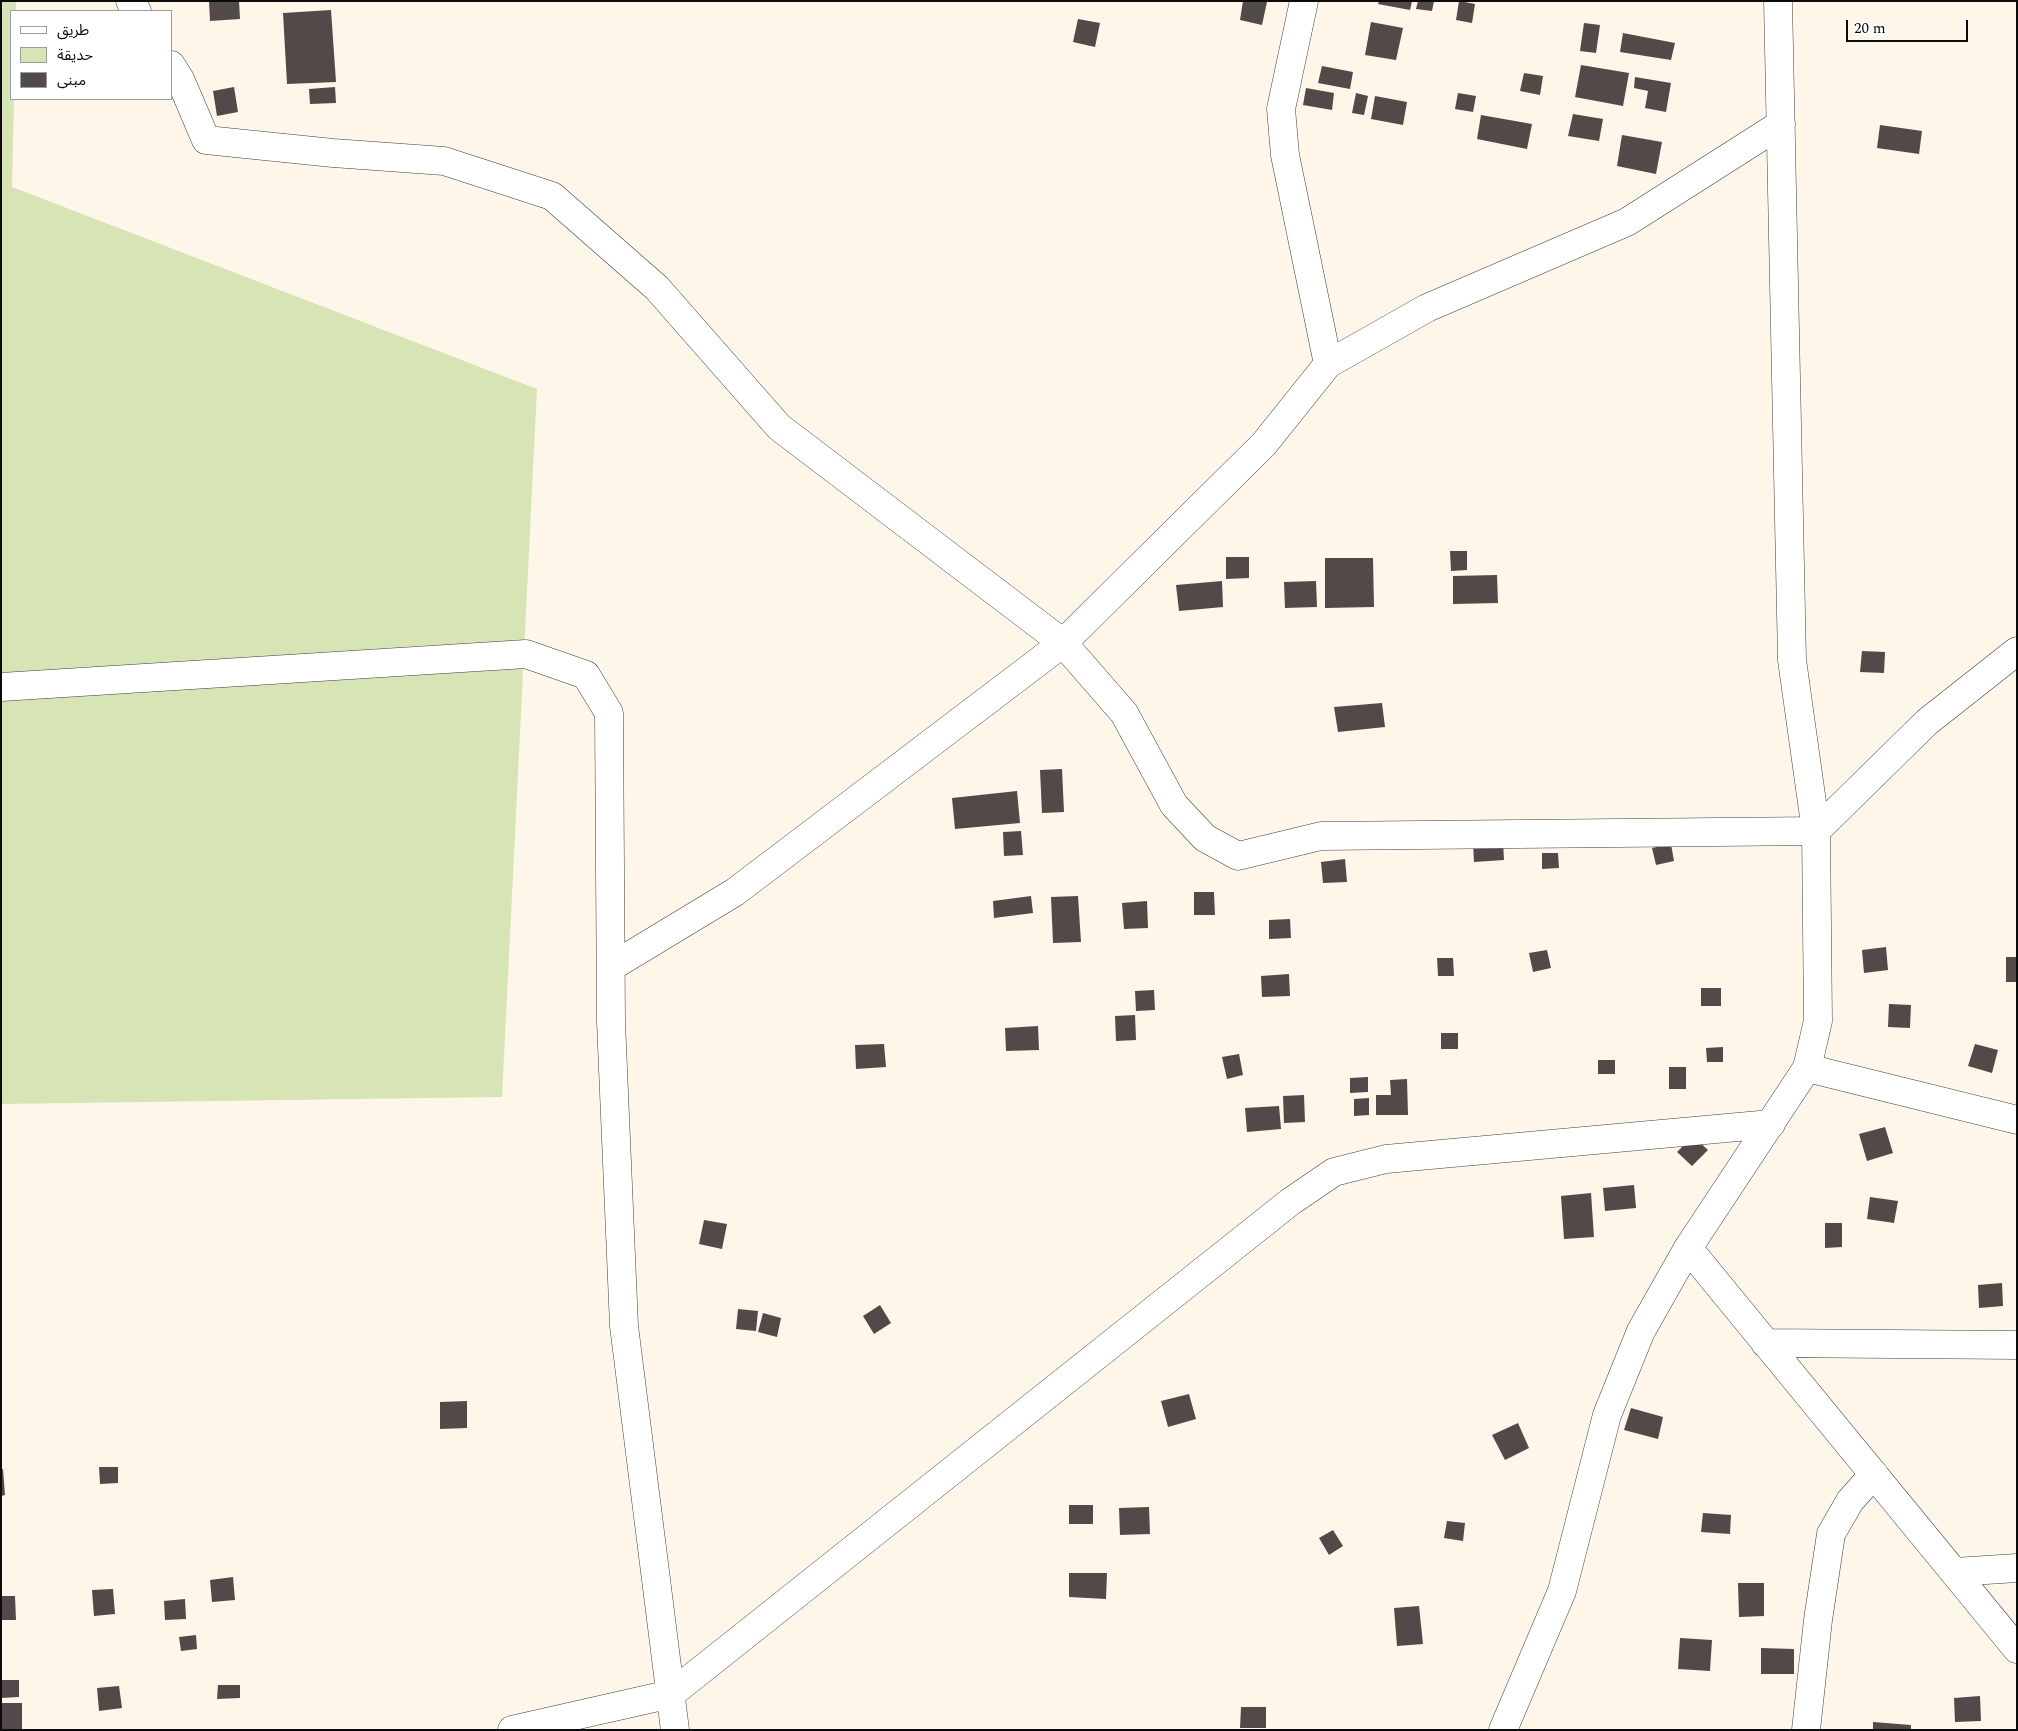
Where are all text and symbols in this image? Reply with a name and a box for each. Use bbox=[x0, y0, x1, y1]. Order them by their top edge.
legend bbox=[10, 10, 172, 100]
scale bar bbox=[1848, 10, 1970, 42]
text: 20 m bbox=[1854, 17, 1886, 40]
text: طريق bbox=[57, 19, 89, 42]
text: حديقة bbox=[57, 44, 93, 67]
text: مبنى bbox=[57, 69, 86, 92]

